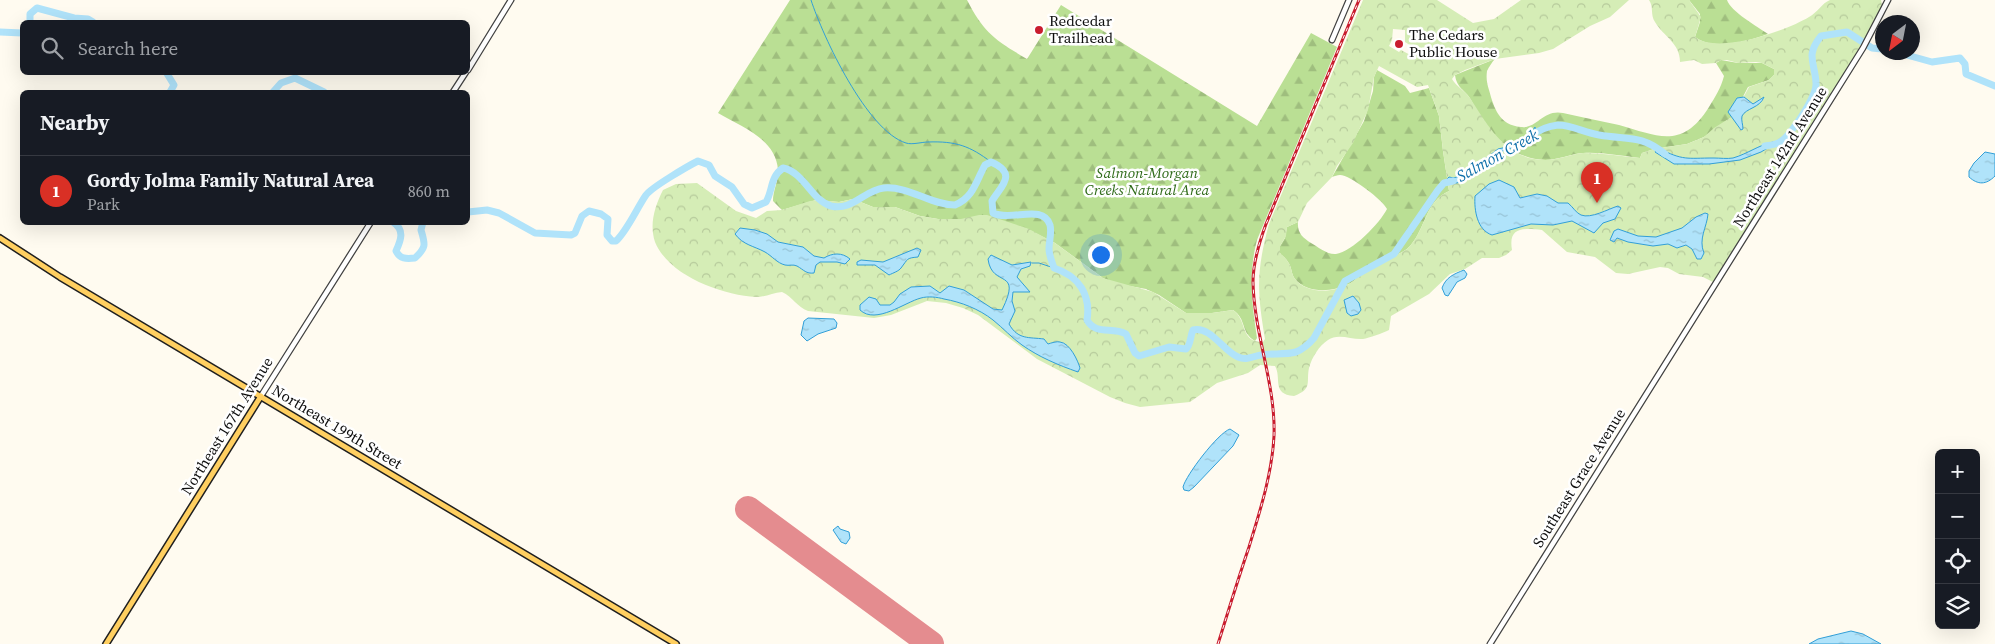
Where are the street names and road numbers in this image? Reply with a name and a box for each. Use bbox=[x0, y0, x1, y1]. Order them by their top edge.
street label: Northeast 142nd Avenue bbox=[1728, 82, 1832, 231]
street label: Northeast 167th Avenue bbox=[176, 353, 278, 499]
street label: Northeast 199th Street bbox=[268, 379, 406, 474]
street label: Southeast Grace Avenue bbox=[1527, 404, 1630, 551]

